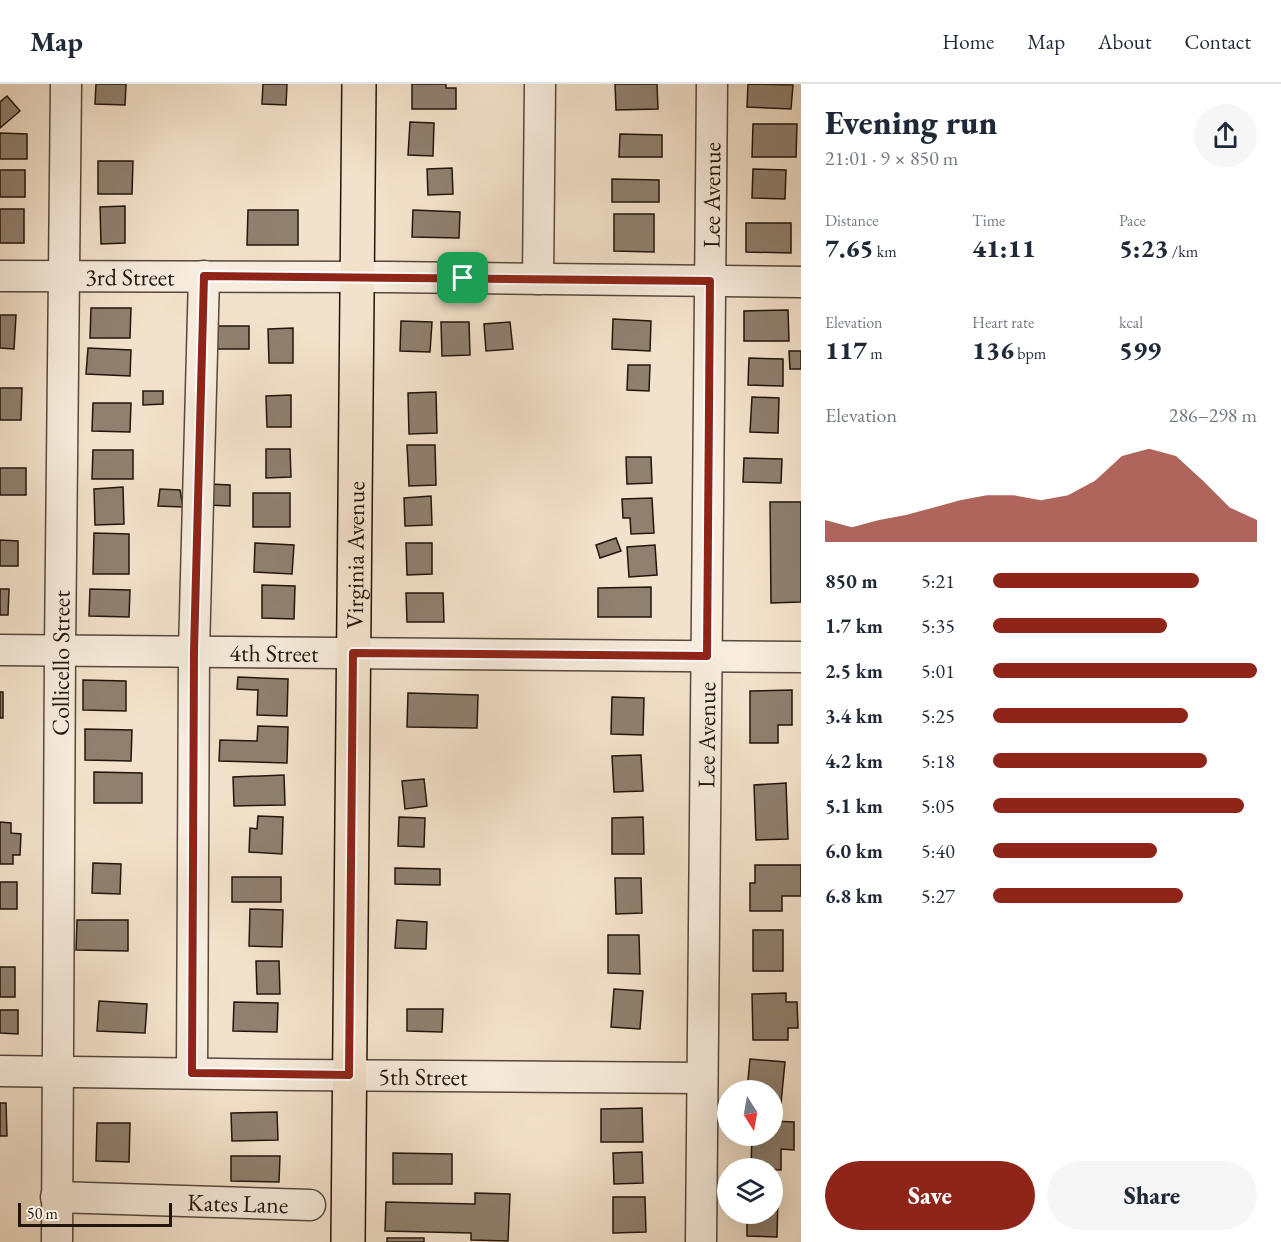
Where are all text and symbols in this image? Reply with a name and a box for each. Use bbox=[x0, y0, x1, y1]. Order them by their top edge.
text: Map bbox=[30, 23, 83, 59]
text: Home bbox=[942, 28, 994, 55]
text: Map bbox=[1027, 28, 1065, 55]
text: About bbox=[1098, 28, 1151, 55]
text: Contact bbox=[1184, 28, 1251, 55]
text: Evening run bbox=[825, 101, 997, 144]
button: share bbox=[1194, 104, 1257, 167]
street label: Lee Avenue bbox=[695, 142, 727, 248]
text: 21:01 · 9 × 850 m bbox=[825, 145, 958, 171]
text: Distance bbox=[825, 210, 878, 231]
text: Time bbox=[972, 210, 1005, 231]
text: Pace bbox=[1119, 210, 1146, 231]
text: 7.65 bbox=[825, 231, 874, 265]
text: 41:11 bbox=[972, 231, 1036, 265]
text: 5:23 bbox=[1119, 231, 1169, 265]
text: km bbox=[874, 241, 897, 262]
text: /km bbox=[1169, 241, 1198, 262]
pin bbox=[437, 252, 488, 303]
street label: 3rd Street bbox=[85, 261, 175, 292]
icon: arrive bbox=[446, 261, 479, 294]
text: Elevation bbox=[825, 312, 883, 333]
text: Heart rate bbox=[972, 312, 1034, 333]
text: kcal bbox=[1119, 312, 1143, 333]
text: 117 bbox=[825, 333, 867, 367]
text: 136 bbox=[972, 333, 1014, 367]
text: 599 bbox=[1119, 333, 1161, 367]
text: m bbox=[867, 343, 883, 364]
text: bpm bbox=[1014, 343, 1046, 364]
text: Elevation bbox=[825, 402, 897, 428]
text: 286–298 m bbox=[1169, 402, 1257, 428]
street label: Virginia Avenue bbox=[338, 481, 371, 629]
text: 850 m bbox=[825, 568, 878, 594]
text: 5:21 bbox=[921, 568, 955, 594]
street label: Collicello Street bbox=[44, 590, 76, 736]
text: 1.7 km bbox=[825, 613, 883, 639]
text: 5:35 bbox=[921, 613, 955, 639]
street label: 4th Street bbox=[229, 637, 319, 668]
text: 2.5 km bbox=[825, 658, 883, 684]
text: 5:01 bbox=[921, 658, 955, 684]
street label: Lee Avenue bbox=[690, 682, 722, 788]
text: 3.4 km bbox=[825, 703, 883, 729]
text: 5:25 bbox=[921, 703, 955, 729]
text: 4.2 km bbox=[825, 748, 883, 774]
text: 5:18 bbox=[921, 748, 955, 774]
text: 5.1 km bbox=[825, 793, 883, 819]
text: 5:05 bbox=[921, 793, 955, 819]
text: 6.0 km bbox=[825, 838, 883, 864]
text: 5:40 bbox=[921, 838, 955, 864]
text: 6.8 km bbox=[825, 883, 883, 909]
text: 5:27 bbox=[921, 883, 955, 909]
street label: 5th Street bbox=[378, 1060, 468, 1092]
north arrow bbox=[717, 1080, 783, 1146]
map controls bbox=[717, 1080, 783, 1224]
button: layers bbox=[717, 1158, 783, 1224]
button: Save bbox=[825, 1161, 1035, 1230]
button: Share bbox=[1047, 1161, 1257, 1230]
street label: Kates Lane bbox=[187, 1186, 289, 1220]
scale bar bbox=[18, 1200, 172, 1228]
text: 50 m bbox=[27, 1203, 58, 1224]

